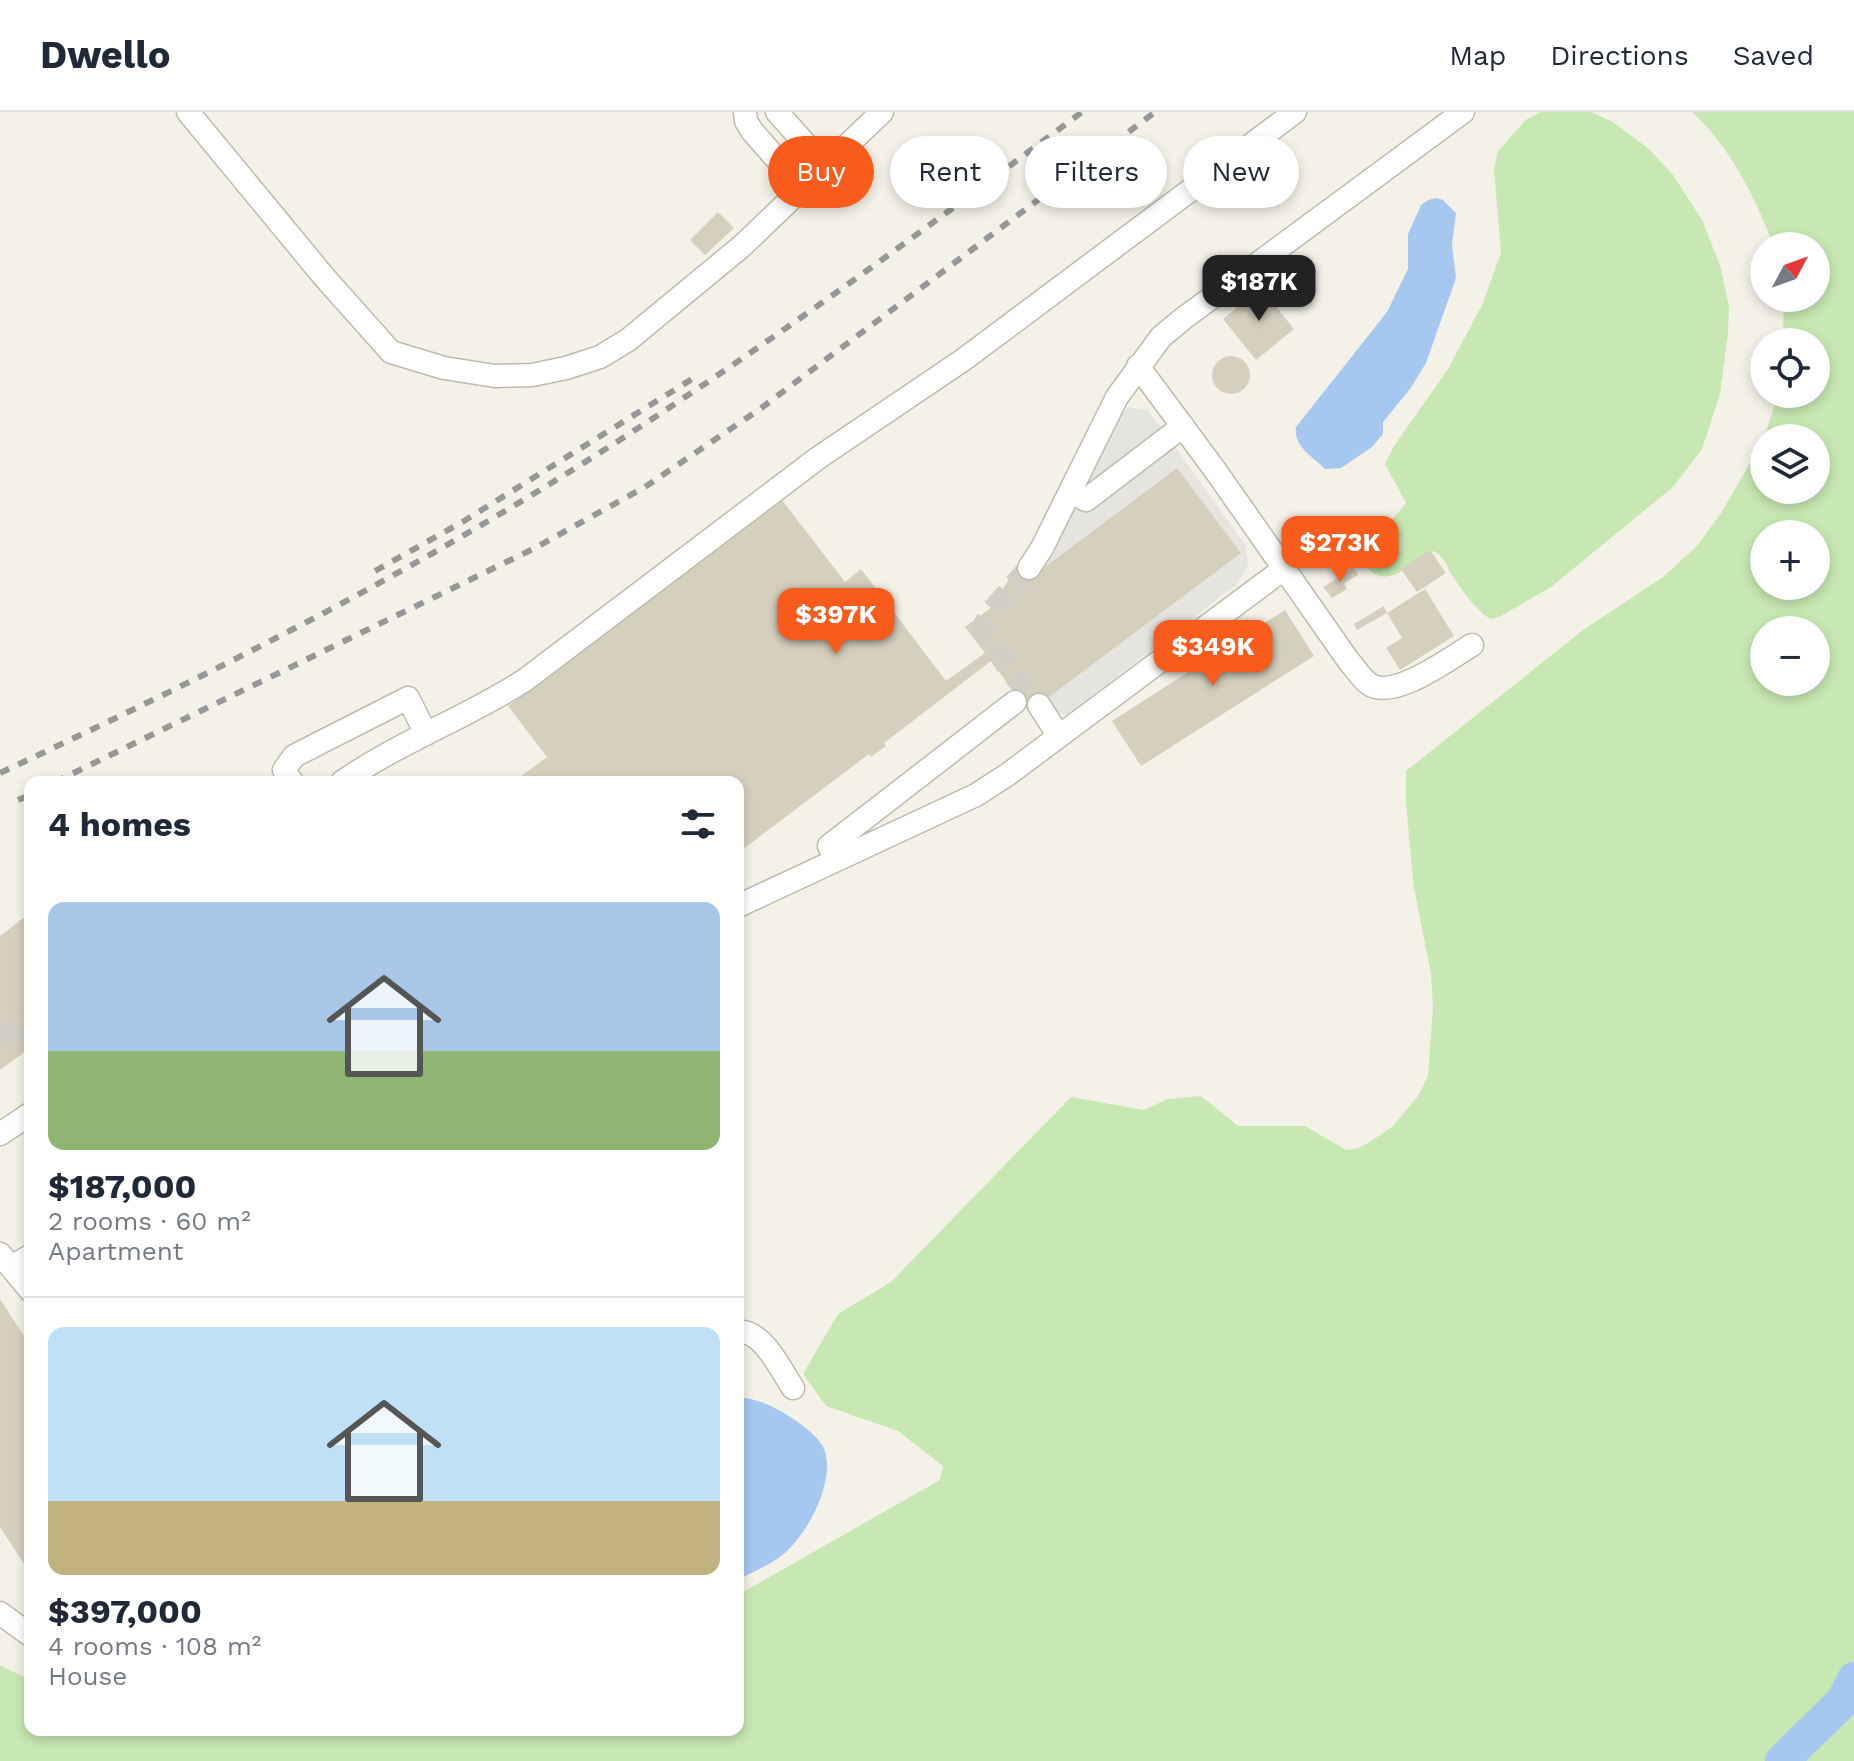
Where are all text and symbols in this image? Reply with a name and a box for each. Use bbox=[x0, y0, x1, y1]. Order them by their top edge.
text: Dwello bbox=[40, 33, 170, 77]
text: Map bbox=[1449, 39, 1506, 72]
text: Directions bbox=[1550, 39, 1689, 72]
text: Saved bbox=[1733, 39, 1814, 72]
chip: Buy bbox=[768, 136, 874, 208]
chip: Rent bbox=[890, 136, 1009, 208]
chip: Filters bbox=[1025, 136, 1167, 208]
chip: New bbox=[1183, 136, 1299, 208]
north arrow bbox=[1750, 232, 1830, 312]
map controls bbox=[1750, 232, 1830, 696]
pin: $187K bbox=[1203, 255, 1315, 323]
text: $187K bbox=[1220, 266, 1298, 296]
button: locate bbox=[1750, 328, 1830, 408]
button: layers bbox=[1750, 424, 1830, 504]
pin: $273K bbox=[1284, 516, 1396, 584]
button: + bbox=[1750, 520, 1830, 600]
text: $273K bbox=[1300, 527, 1380, 557]
pin: $397K bbox=[780, 588, 892, 656]
text: $397K bbox=[795, 599, 877, 629]
button: − bbox=[1750, 616, 1830, 696]
pin: $349K bbox=[1157, 620, 1269, 688]
text: $349K bbox=[1172, 631, 1254, 661]
icon: filters bbox=[676, 802, 720, 846]
text: 4 homes bbox=[48, 804, 191, 844]
icon: home bbox=[312, 954, 456, 1098]
text: $187,000 bbox=[48, 1166, 196, 1206]
text: 2 rooms · 60 m² bbox=[48, 1206, 251, 1236]
text: Apartment bbox=[48, 1236, 184, 1266]
icon: home bbox=[312, 1379, 456, 1523]
text: $397,000 bbox=[48, 1591, 202, 1631]
text: 4 rooms · 108 m² bbox=[48, 1631, 261, 1661]
text: House bbox=[48, 1661, 127, 1691]

